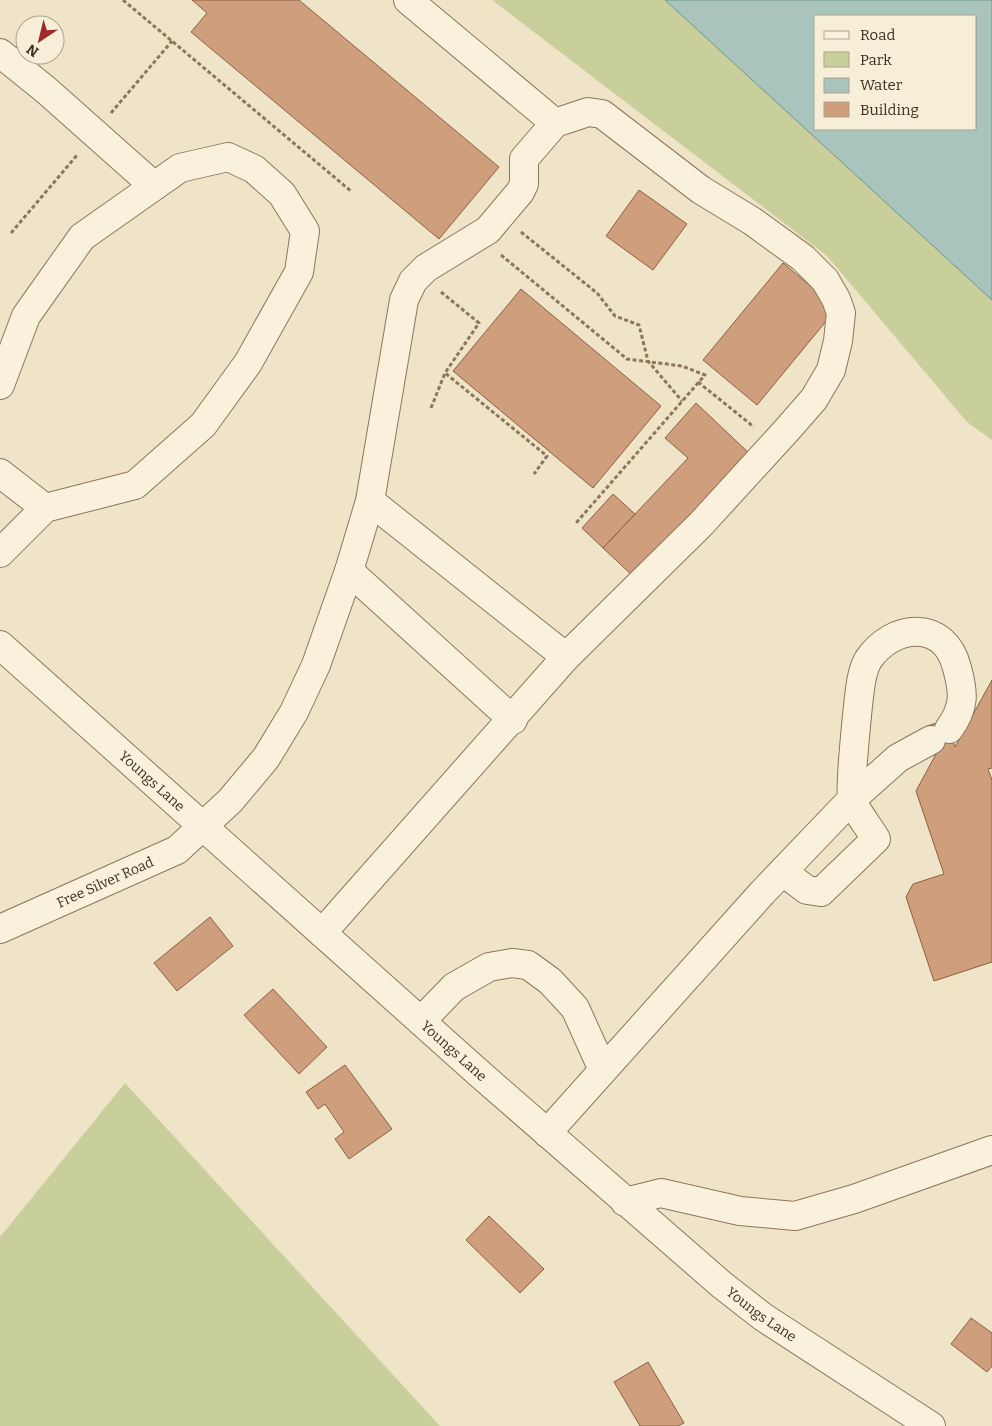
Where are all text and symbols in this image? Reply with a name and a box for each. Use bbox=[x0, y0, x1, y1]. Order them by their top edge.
north arrow bbox=[15, 15, 65, 65]
legend bbox=[814, 15, 977, 130]
text: Road bbox=[860, 26, 895, 44]
text: N bbox=[23, 40, 42, 60]
text: Park bbox=[860, 51, 892, 69]
text: Water bbox=[860, 76, 903, 94]
text: Building bbox=[860, 101, 919, 119]
street label: Youngs Lane bbox=[115, 747, 188, 815]
street label: Free Silver Road bbox=[54, 854, 156, 912]
street label: Youngs Lane bbox=[417, 1017, 490, 1085]
street label: Youngs Lane bbox=[723, 1284, 800, 1345]

